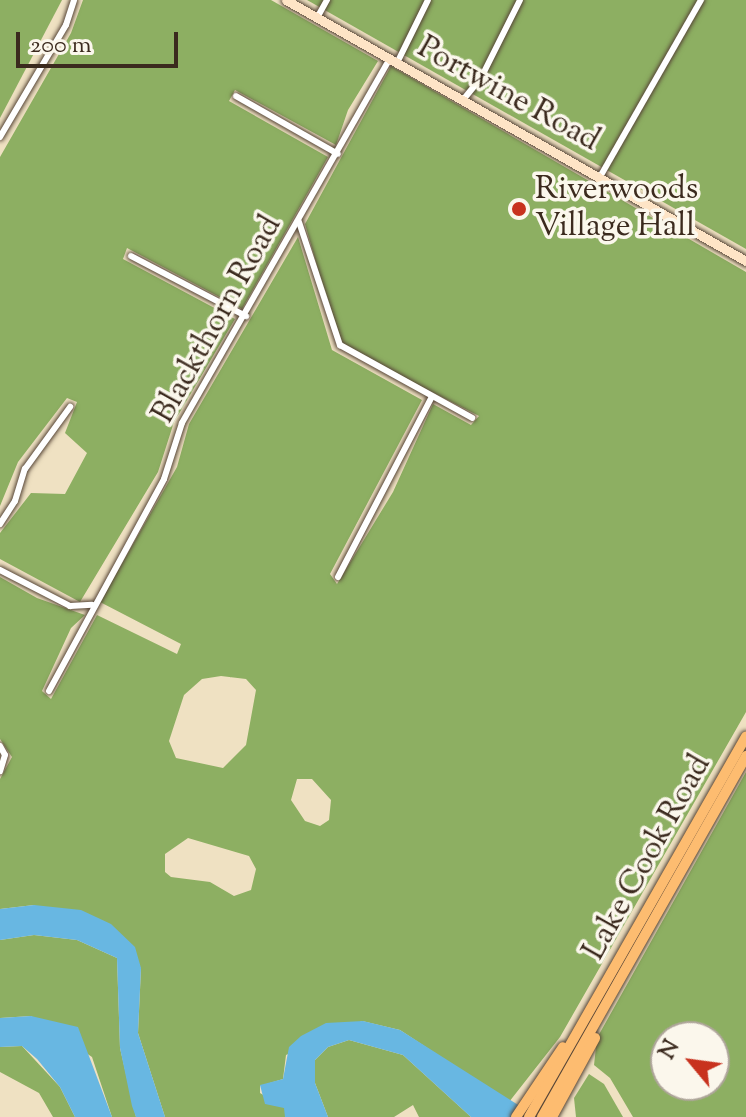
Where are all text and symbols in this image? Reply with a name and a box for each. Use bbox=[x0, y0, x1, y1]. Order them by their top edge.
scale bar bbox=[20, 16, 182, 66]
text: 200 m bbox=[30, 29, 92, 63]
street label: Portwine Road bbox=[410, 29, 606, 161]
place label: Riverwoods Village Hall bbox=[535, 172, 698, 247]
marker: Riverwoods Village Hall bbox=[510, 200, 528, 218]
street label: Blackthorn Road bbox=[145, 210, 291, 430]
street label: Lake Cook Road bbox=[576, 749, 720, 967]
north arrow bbox=[650, 1021, 730, 1101]
text: N bbox=[653, 1035, 689, 1066]

